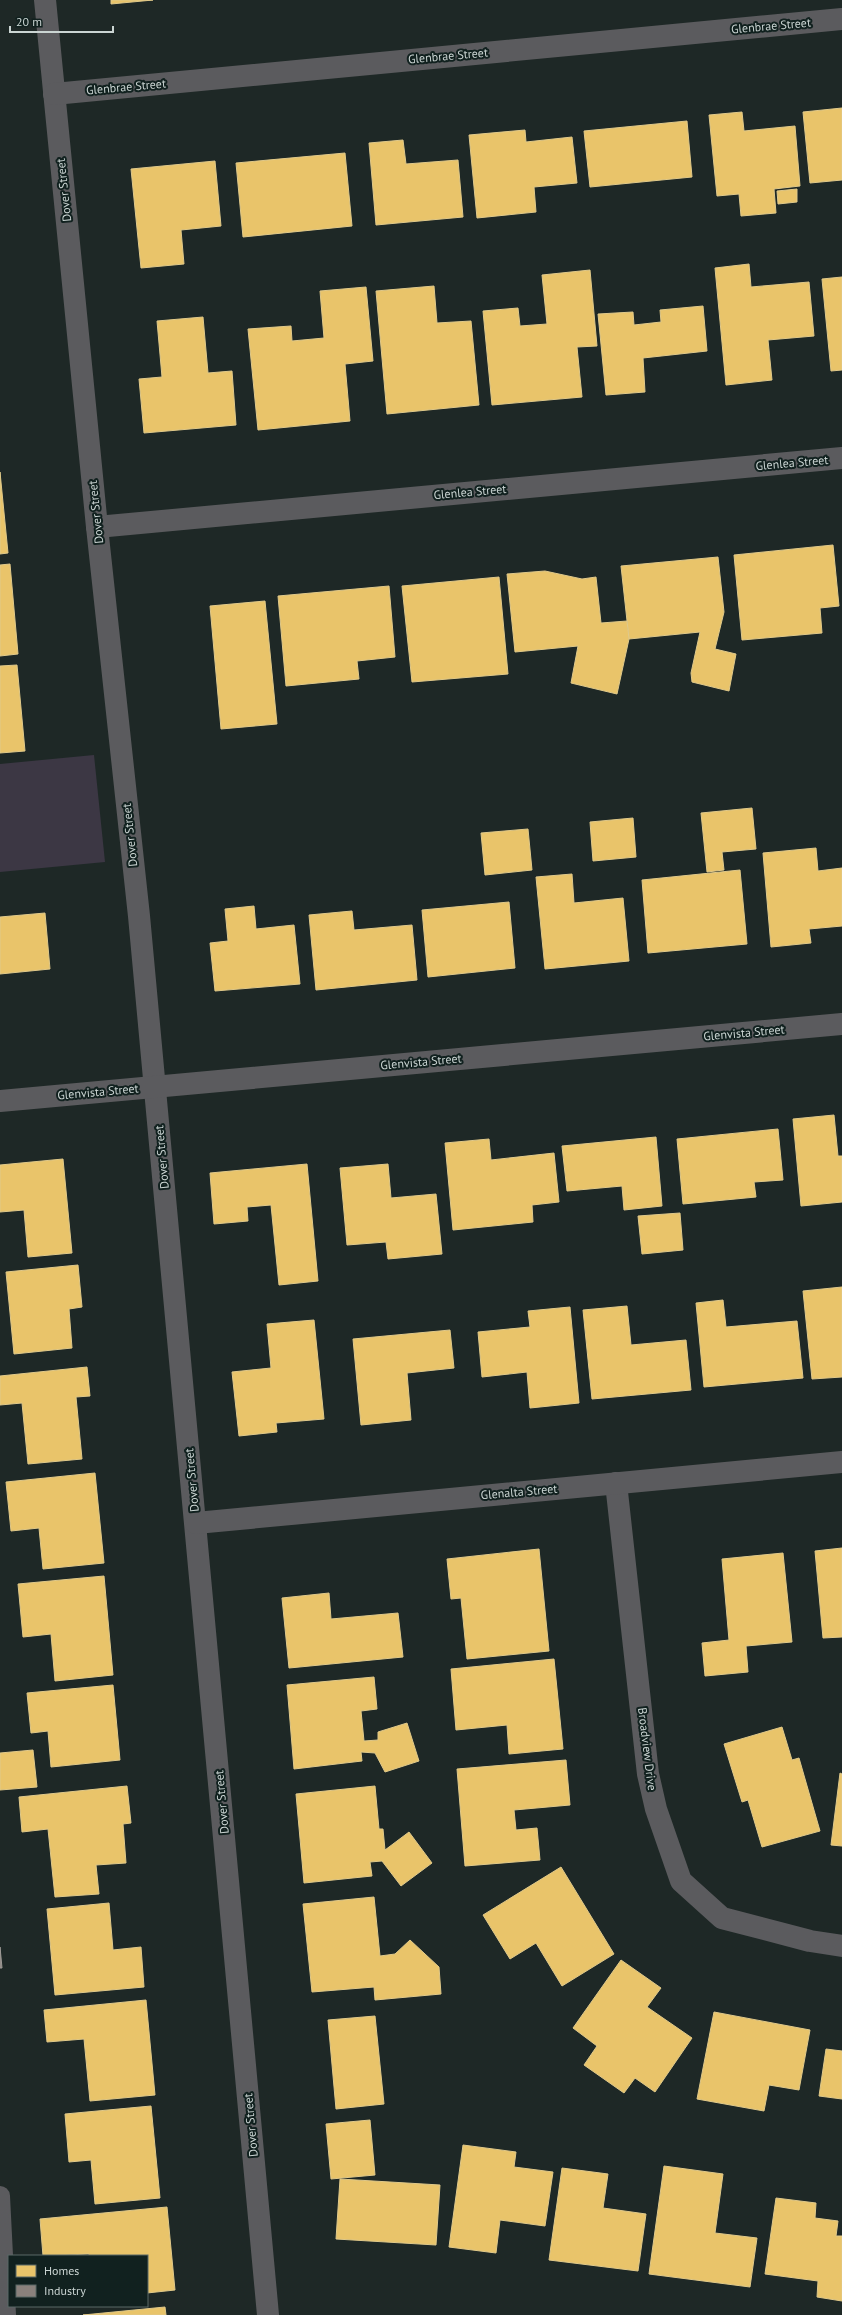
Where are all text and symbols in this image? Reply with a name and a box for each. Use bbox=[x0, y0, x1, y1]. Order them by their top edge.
scale bar bbox=[10, 8, 113, 34]
text: 20 m bbox=[16, 14, 42, 29]
street label: Glenbrae Street bbox=[730, 15, 811, 36]
street label: Glenbrae Street bbox=[407, 45, 488, 66]
street label: Glenbrae Street bbox=[85, 76, 166, 97]
street label: Dover Street bbox=[53, 158, 74, 223]
street label: Glenlea Street bbox=[755, 452, 829, 473]
street label: Dover Street bbox=[85, 480, 106, 545]
street label: Glenlea Street bbox=[433, 481, 507, 502]
street label: Dover Street bbox=[119, 803, 140, 868]
street label: Glenvista Street bbox=[703, 1021, 785, 1044]
street label: Glenvista Street bbox=[380, 1050, 462, 1073]
street label: Glenvista Street bbox=[57, 1080, 139, 1103]
street label: Dover Street bbox=[151, 1125, 172, 1189]
street label: Dover Street bbox=[181, 1448, 202, 1512]
street label: Glenalta Street bbox=[480, 1481, 558, 1502]
street label: Broadview Drive bbox=[635, 1707, 660, 1791]
street label: Dover Street bbox=[211, 1770, 232, 1834]
street label: Dover Street bbox=[240, 2093, 261, 2157]
legend bbox=[8, 2255, 148, 2307]
text: Homes bbox=[44, 2263, 79, 2278]
text: Industry bbox=[44, 2283, 86, 2298]

